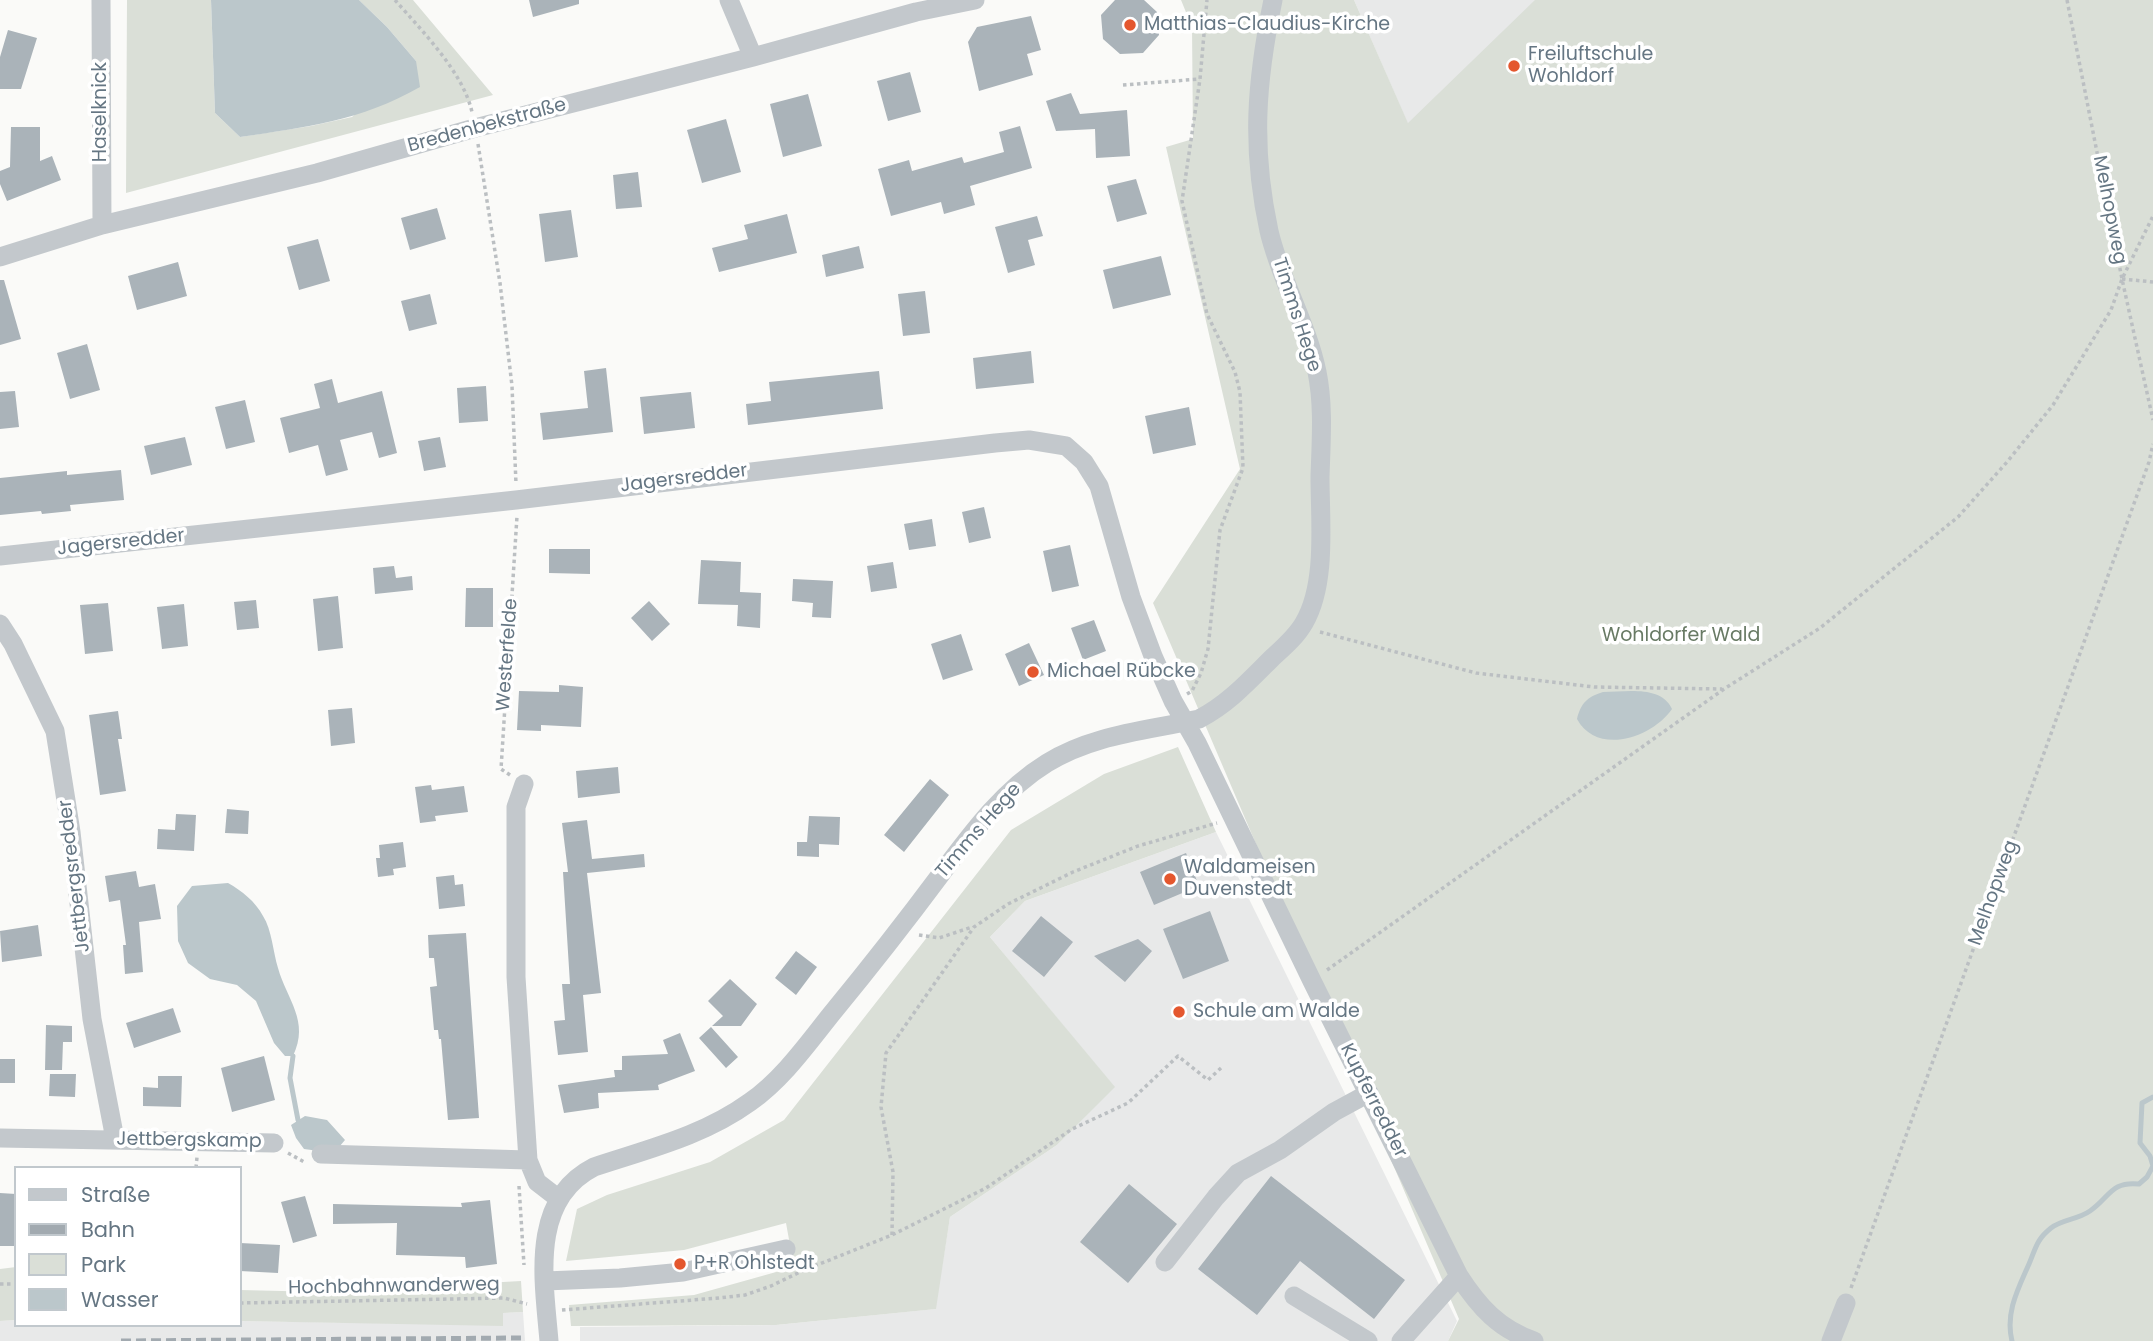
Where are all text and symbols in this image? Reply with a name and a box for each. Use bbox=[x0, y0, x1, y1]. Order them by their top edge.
place label: Matthias-Claudius-Kirche bbox=[1144, 14, 1390, 36]
marker: Matthias-Claudius-Kirche bbox=[1122, 17, 1138, 33]
place label: Freiluftschule Wohldorf bbox=[1528, 44, 1653, 88]
marker: Freiluftschule Wohldorf bbox=[1506, 58, 1522, 74]
street label: Haselknick bbox=[90, 62, 112, 162]
street label: Bredenbekstraße bbox=[405, 94, 569, 158]
street label: Melhopweg bbox=[2087, 154, 2131, 266]
street label: Timms Hege bbox=[1267, 255, 1325, 375]
street label: Jagersredder bbox=[619, 460, 749, 498]
street label: Jagersredder bbox=[56, 525, 186, 561]
street label: Westerfelde bbox=[493, 598, 523, 712]
park label: Wohldorfer Wald bbox=[1602, 625, 1760, 647]
place label: Michael Rübcke bbox=[1047, 661, 1196, 683]
marker: Michael Rübcke bbox=[1025, 664, 1041, 680]
street label: Timms Hege bbox=[931, 779, 1027, 883]
street label: Jettbergsredder bbox=[54, 798, 96, 954]
street label: Melhopweg bbox=[1964, 837, 2024, 949]
place label: Waldameisen Duvenstedt bbox=[1184, 857, 1316, 901]
marker: Waldameisen Duvenstedt bbox=[1162, 871, 1178, 887]
place label: Schule am Walde bbox=[1193, 1001, 1360, 1023]
marker: Schule am Walde bbox=[1171, 1004, 1187, 1020]
street label: Kupferredder bbox=[1334, 1040, 1412, 1162]
street label: Jettbergskamp bbox=[116, 1128, 262, 1154]
legend bbox=[14, 1166, 242, 1327]
text: Straße bbox=[81, 1180, 150, 1209]
text: Bahn bbox=[81, 1215, 135, 1244]
text: Park bbox=[81, 1250, 126, 1279]
place label: P+R Ohlstedt bbox=[694, 1253, 815, 1275]
marker: P+R Ohlstedt bbox=[672, 1256, 688, 1272]
street label: Hochbahnwanderweg bbox=[288, 1274, 500, 1300]
text: Wasser bbox=[81, 1285, 158, 1314]

